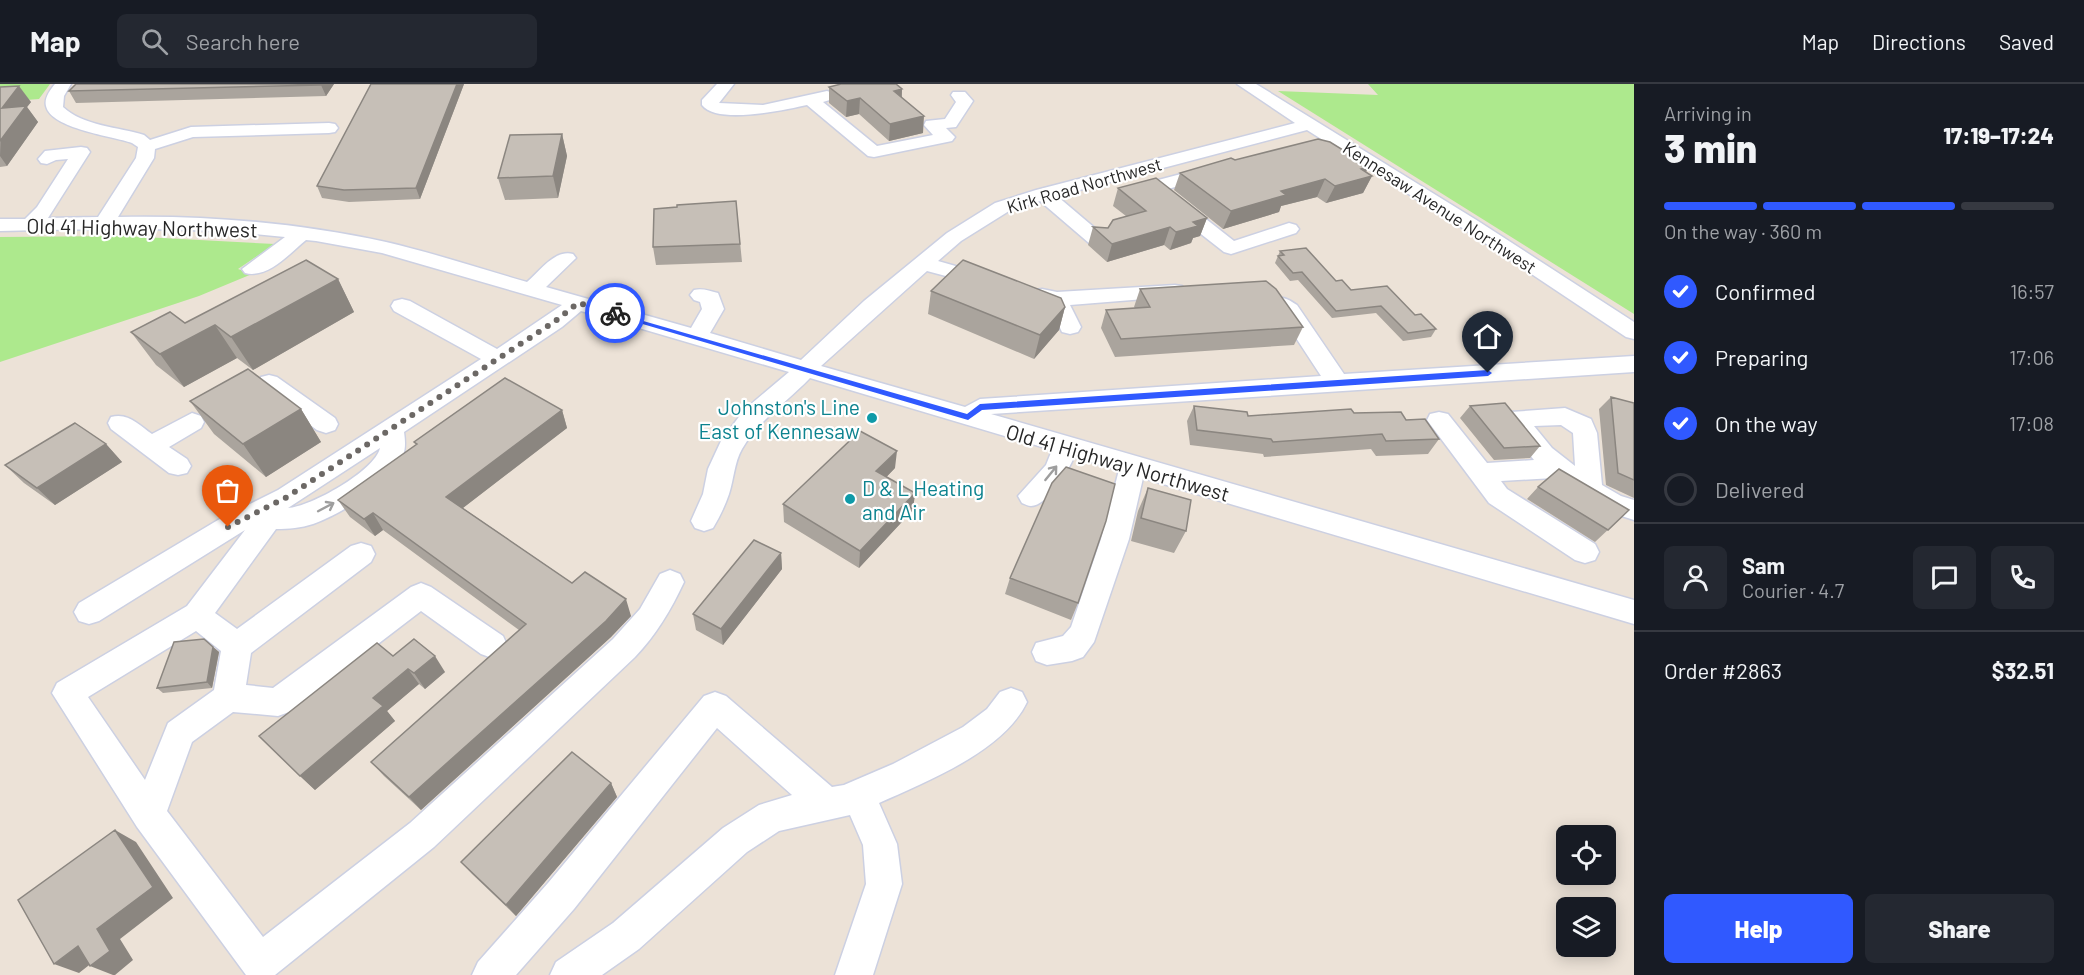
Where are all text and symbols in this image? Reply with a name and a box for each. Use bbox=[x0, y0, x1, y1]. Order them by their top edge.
search box bbox=[117, 14, 537, 68]
text: Map bbox=[30, 24, 81, 58]
icon: search bbox=[138, 25, 171, 58]
text: Search here bbox=[186, 28, 300, 54]
text: Map bbox=[1802, 29, 1839, 54]
text: Directions bbox=[1872, 29, 1966, 54]
text: Saved bbox=[1999, 29, 2054, 54]
text: Arriving in bbox=[1664, 101, 1752, 125]
text: 17:19–17:24 bbox=[1943, 122, 2054, 148]
text: 3 min bbox=[1664, 124, 1757, 171]
street label: Kennesaw Avenue Northwest bbox=[1339, 136, 1541, 278]
street label: Kirk Road Northwest bbox=[1004, 152, 1164, 218]
street label: Old 41 Highway Northwest bbox=[26, 212, 258, 242]
text: On the way · 360 m bbox=[1664, 219, 1822, 243]
icon: check bbox=[1664, 275, 1697, 308]
text: Confirmed bbox=[1715, 278, 1815, 304]
text: 16:57 bbox=[2010, 279, 2054, 303]
courier bbox=[585, 283, 645, 343]
icon: bike bbox=[599, 297, 632, 330]
pin bbox=[1462, 311, 1513, 373]
icon: home bbox=[1471, 320, 1504, 353]
icon: check bbox=[1664, 341, 1697, 374]
text: Preparing bbox=[1715, 344, 1808, 370]
text: 17:06 bbox=[2009, 345, 2054, 369]
place label: Johnston's Line East of Kennesaw bbox=[699, 394, 860, 443]
icon: check bbox=[1664, 407, 1697, 440]
text: On the way bbox=[1715, 410, 1818, 436]
marker: Johnston's Line East of Kennesaw bbox=[865, 411, 879, 425]
text: 17:08 bbox=[2009, 411, 2054, 435]
street label: Old 41 Highway Northwest bbox=[1003, 418, 1233, 506]
pin bbox=[202, 465, 253, 527]
one-way arrow bbox=[1045, 466, 1058, 482]
icon: bag bbox=[211, 474, 244, 507]
place label: D & L Heating and Air bbox=[862, 475, 984, 524]
text: Delivered bbox=[1715, 476, 1804, 502]
marker: D & L Heating and Air bbox=[843, 492, 857, 506]
one-way arrow bbox=[316, 500, 334, 512]
button: person bbox=[1664, 546, 1727, 609]
button: chat bbox=[1913, 546, 1976, 609]
button: phone bbox=[1991, 546, 2054, 609]
text: Sam bbox=[1742, 552, 1785, 578]
text: Courier · 4.7 bbox=[1742, 578, 1844, 602]
text: Order #2863 bbox=[1664, 657, 1782, 683]
text: $32.51 bbox=[1992, 657, 2054, 683]
map controls bbox=[1556, 825, 1616, 957]
button: locate bbox=[1556, 825, 1616, 885]
button: Help bbox=[1664, 894, 1853, 963]
button: Share bbox=[1865, 894, 2054, 963]
button: layers bbox=[1556, 897, 1616, 957]

